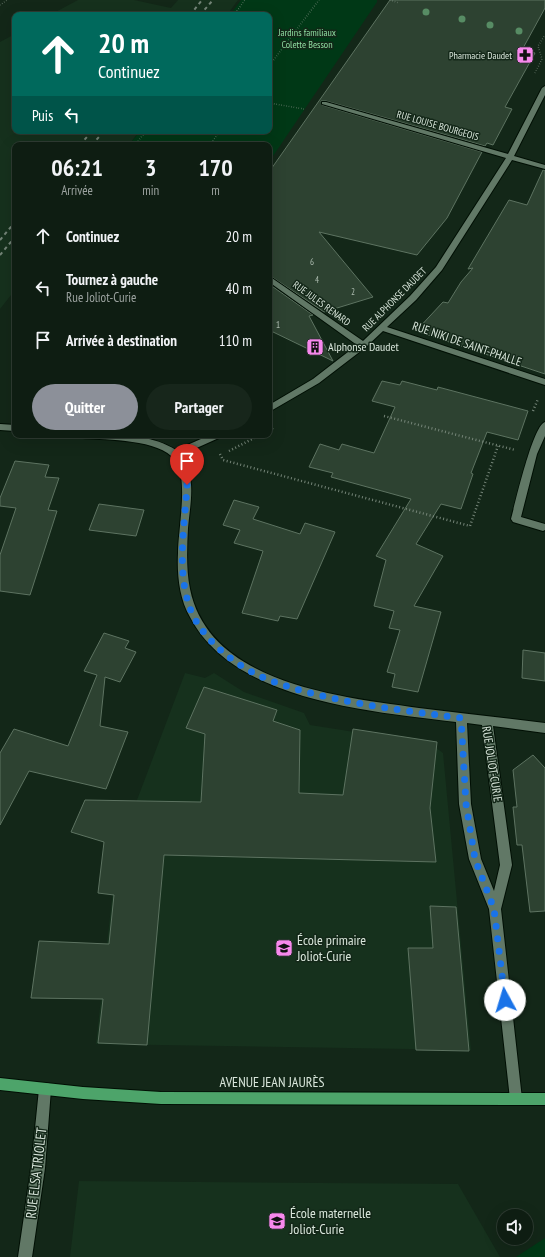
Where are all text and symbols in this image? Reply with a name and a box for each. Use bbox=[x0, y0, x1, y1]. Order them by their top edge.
text: 20 m bbox=[98, 24, 149, 61]
park label: Jardins familiaux Colette Besson bbox=[277, 26, 336, 51]
icon: ahead bbox=[32, 28, 84, 80]
pharmacy icon: Pharmacie Daudet bbox=[515, 45, 535, 65]
place label: Pharmacie Daudet bbox=[449, 49, 512, 62]
text: Continuez bbox=[98, 60, 160, 83]
icon: left bbox=[61, 104, 83, 126]
text: Puis bbox=[32, 106, 53, 125]
street label: RUE LOUISE BOURGEOIS bbox=[395, 108, 480, 143]
text: 06:21 bbox=[51, 152, 103, 183]
text: 3 bbox=[145, 152, 156, 183]
text: 170 bbox=[198, 152, 233, 183]
text: Arrivée bbox=[61, 182, 93, 199]
text: min bbox=[142, 182, 159, 199]
text: m bbox=[211, 182, 220, 199]
icon: ahead bbox=[32, 225, 54, 247]
text: Continuez bbox=[66, 227, 119, 246]
text: 20 m bbox=[226, 227, 252, 246]
house number: 6 bbox=[310, 256, 314, 267]
street label: RUE ALPHONSE DAUDET bbox=[360, 264, 430, 334]
text: Tournez à gauche bbox=[66, 270, 158, 289]
house number: 4 bbox=[315, 274, 319, 285]
icon: left bbox=[32, 277, 54, 299]
street label: RUE JULES RENARD bbox=[290, 278, 353, 329]
text: 40 m bbox=[226, 279, 252, 298]
house number: 2 bbox=[351, 286, 355, 297]
text: Rue Joliot-Curie bbox=[66, 289, 136, 306]
house number: 1 bbox=[276, 318, 280, 331]
street label: RUE NIKI DE SAINT-PHALLE bbox=[411, 318, 524, 369]
icon: arrive bbox=[32, 329, 54, 351]
text: Arrivée à destination bbox=[66, 331, 177, 350]
text: 110 m bbox=[219, 331, 252, 350]
building icon: Alphonse Daudet bbox=[305, 337, 325, 357]
place label: Alphonse Daudet bbox=[328, 339, 399, 354]
button: Quitter bbox=[32, 384, 138, 430]
button: Partager bbox=[146, 384, 252, 430]
pin bbox=[170, 444, 204, 485]
icon: arrive bbox=[176, 450, 198, 472]
street label: RUE JOLIOT-CURIE bbox=[479, 725, 506, 803]
place label: École primaire Joliot-Curie bbox=[296, 931, 366, 965]
school or university icon: École primaire Joliot-Curie bbox=[274, 938, 294, 958]
position arrow bbox=[484, 979, 526, 1021]
street label: AVENUE JEAN JAURÈS bbox=[220, 1073, 324, 1091]
street label: RUE ELSA TRIOLET bbox=[21, 1126, 51, 1220]
place label: École maternelle Joliot-Curie bbox=[289, 1204, 371, 1238]
map controls bbox=[497, 1209, 533, 1245]
button: sound bbox=[497, 1209, 533, 1245]
school or university icon: École maternelle Joliot-Curie bbox=[267, 1211, 287, 1231]

